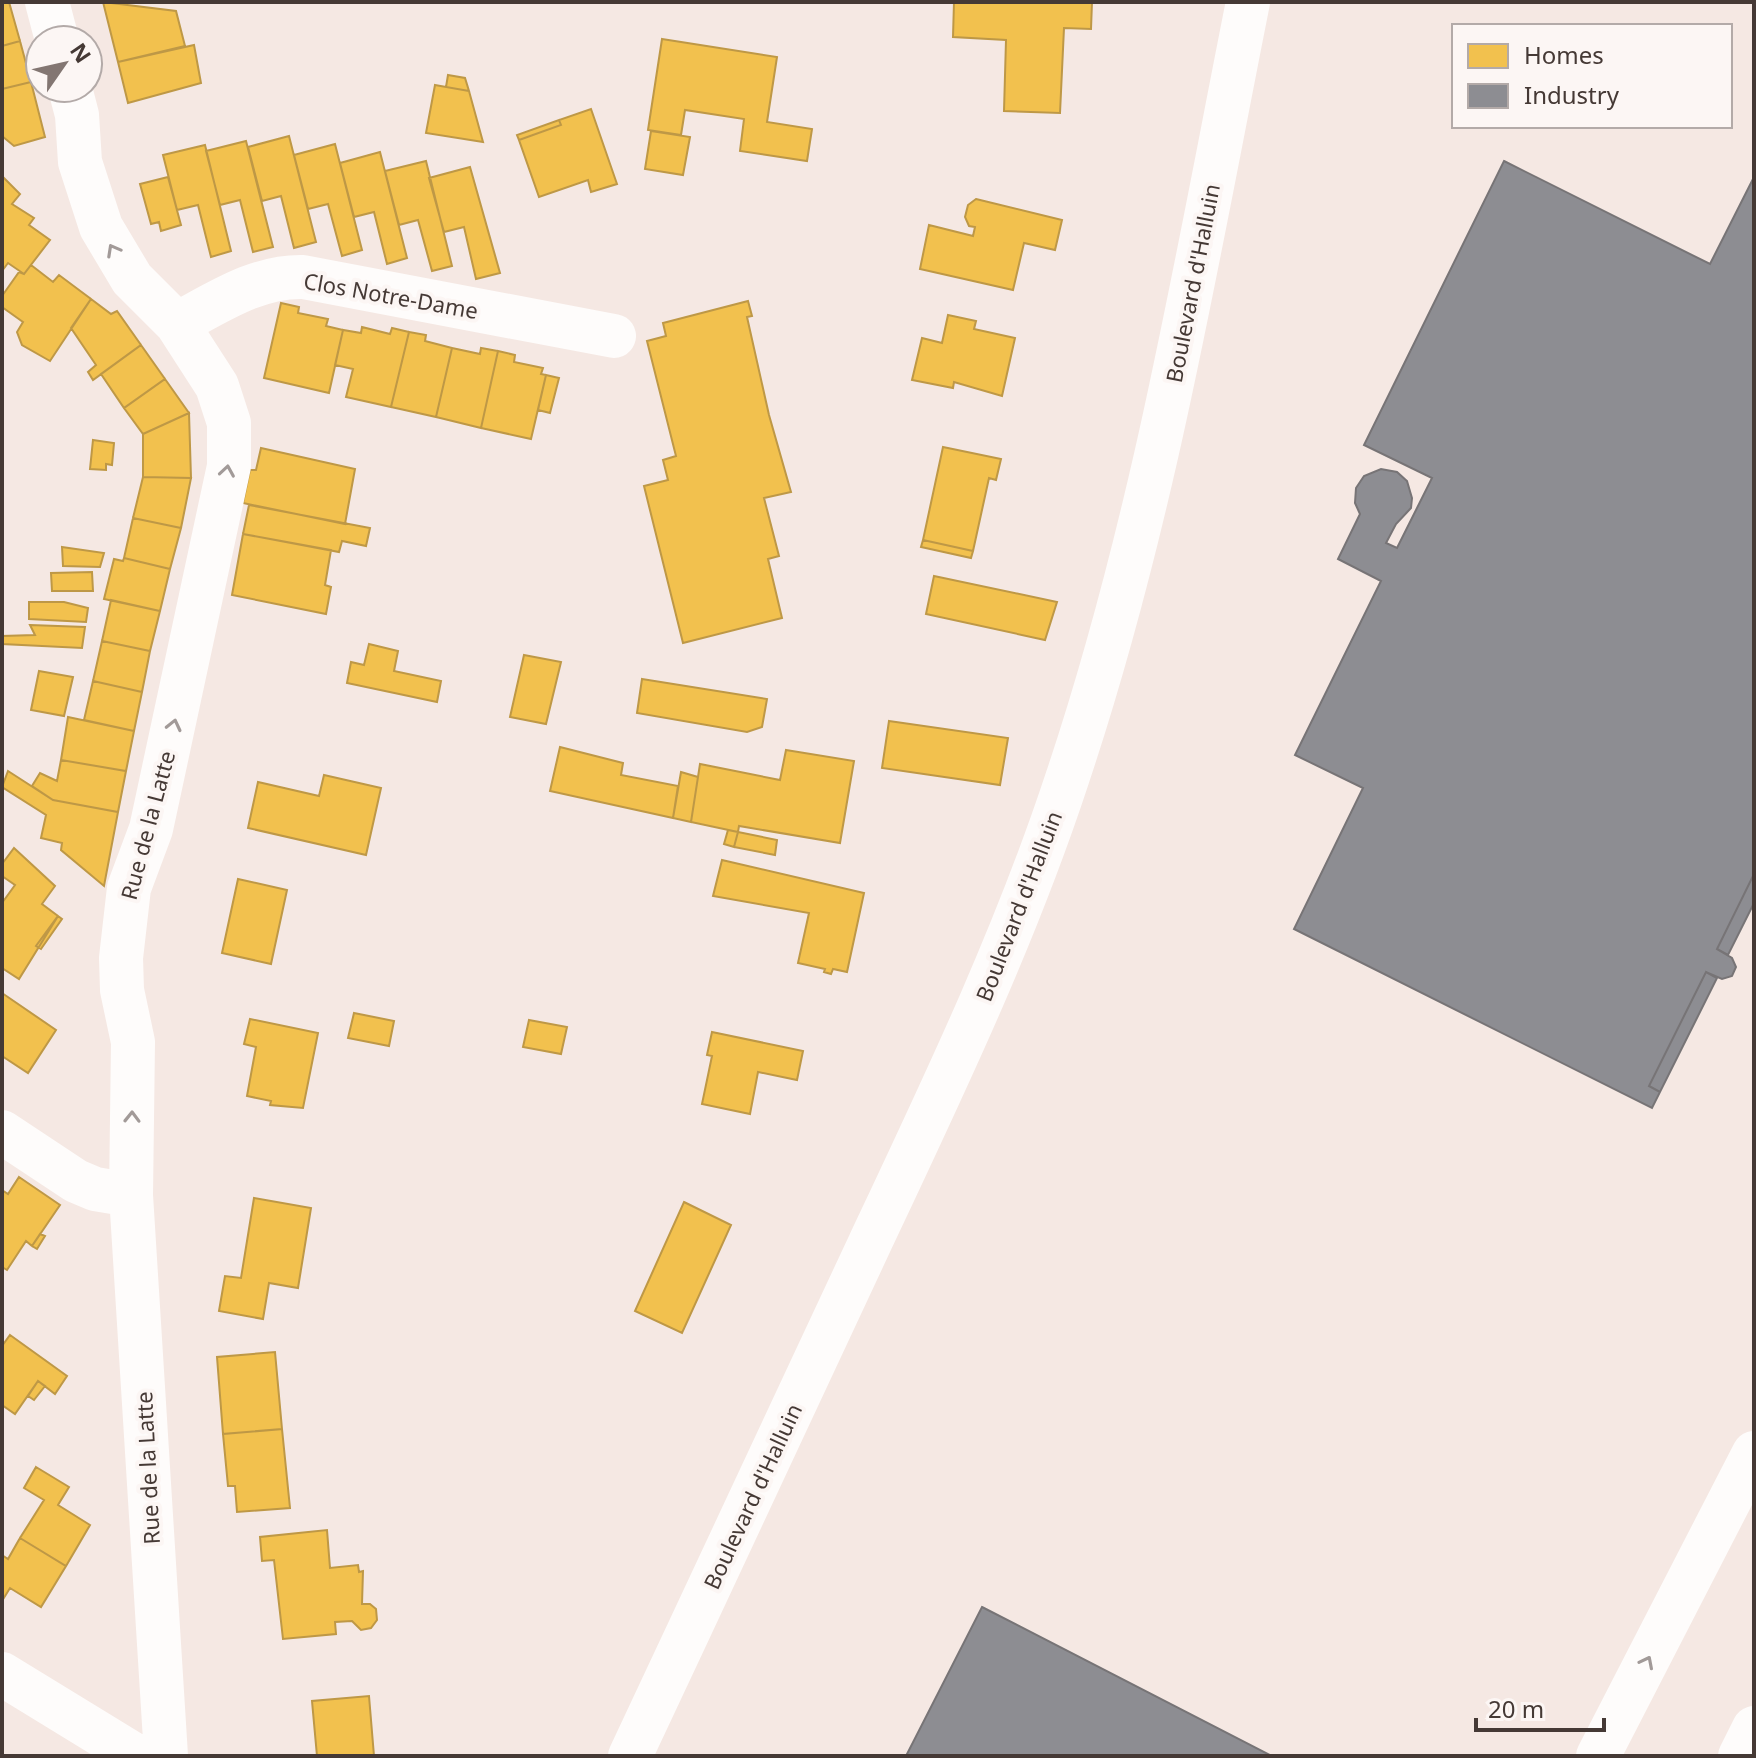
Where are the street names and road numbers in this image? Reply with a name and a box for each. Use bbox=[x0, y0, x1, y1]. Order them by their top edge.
street label: Boulevard d'Halluin bbox=[1158, 181, 1226, 385]
street label: Clos Notre-Dame bbox=[301, 265, 481, 325]
street label: Rue de la Latte bbox=[113, 747, 181, 903]
street label: Boulevard d'Halluin bbox=[968, 807, 1068, 1005]
street label: Rue de la Latte bbox=[128, 1391, 166, 1545]
street label: Boulevard d'Halluin bbox=[696, 1398, 808, 1594]

